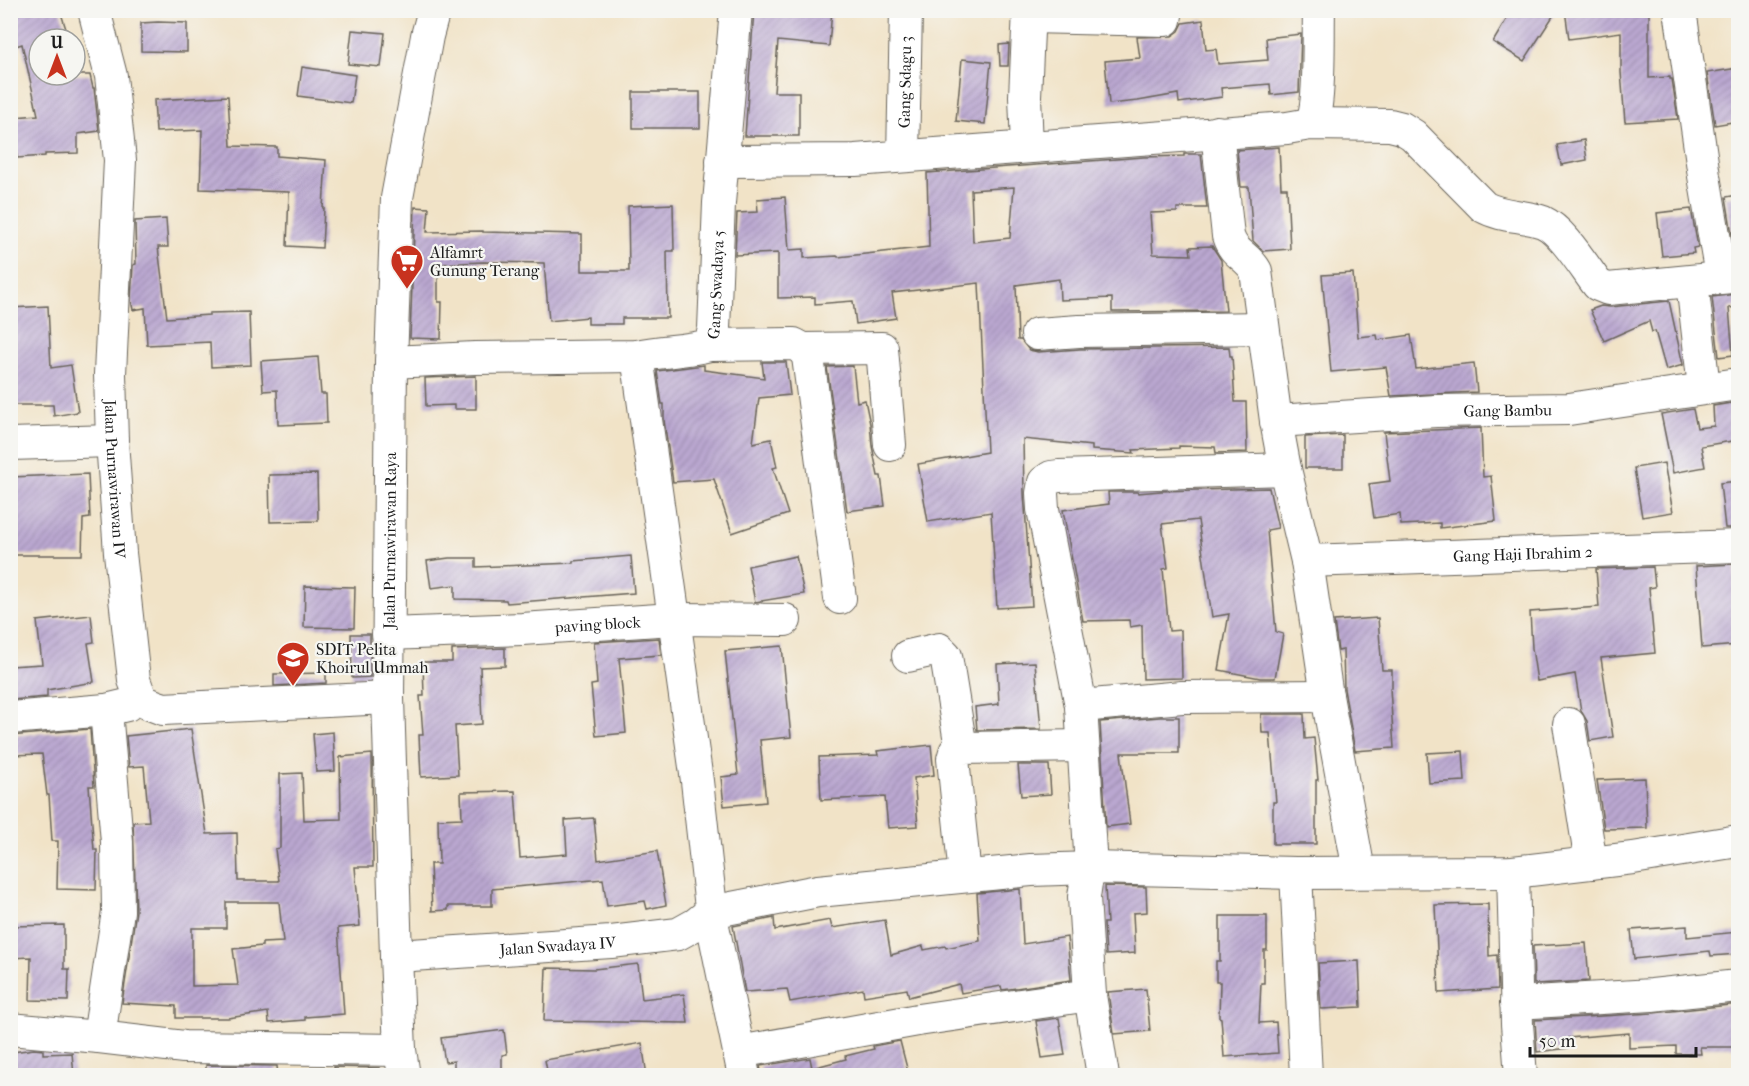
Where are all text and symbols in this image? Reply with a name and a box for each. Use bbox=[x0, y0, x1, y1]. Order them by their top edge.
north arrow bbox=[27, 27, 87, 87]
text: U bbox=[50, 33, 64, 52]
street label: Gang Sdagu 3 bbox=[895, 36, 915, 128]
street label: Gang Swadaya 5 bbox=[703, 230, 728, 341]
supermarket icon: Alfamrt Gunung Terang bbox=[389, 243, 425, 290]
place label: Alfamrt Gunung Terang bbox=[429, 243, 540, 280]
street label: Jalan Purnawirawan IV bbox=[101, 397, 129, 559]
street label: Gang Bambu bbox=[1463, 400, 1552, 421]
street label: Jalan Purnawirawan Raya bbox=[380, 451, 400, 631]
street label: Gang Haji Ibrahim 2 bbox=[1453, 542, 1593, 566]
street label: paving block bbox=[553, 612, 642, 637]
school or university icon: SDIT Pelita Khoirul Ummah bbox=[275, 640, 311, 687]
place label: SDIT Pelita Khoirul Ummah bbox=[316, 640, 428, 677]
street label: Jalan Swadaya IV bbox=[497, 933, 617, 959]
scale bar bbox=[1530, 1020, 1696, 1058]
text: 50 m bbox=[1539, 1031, 1576, 1052]

